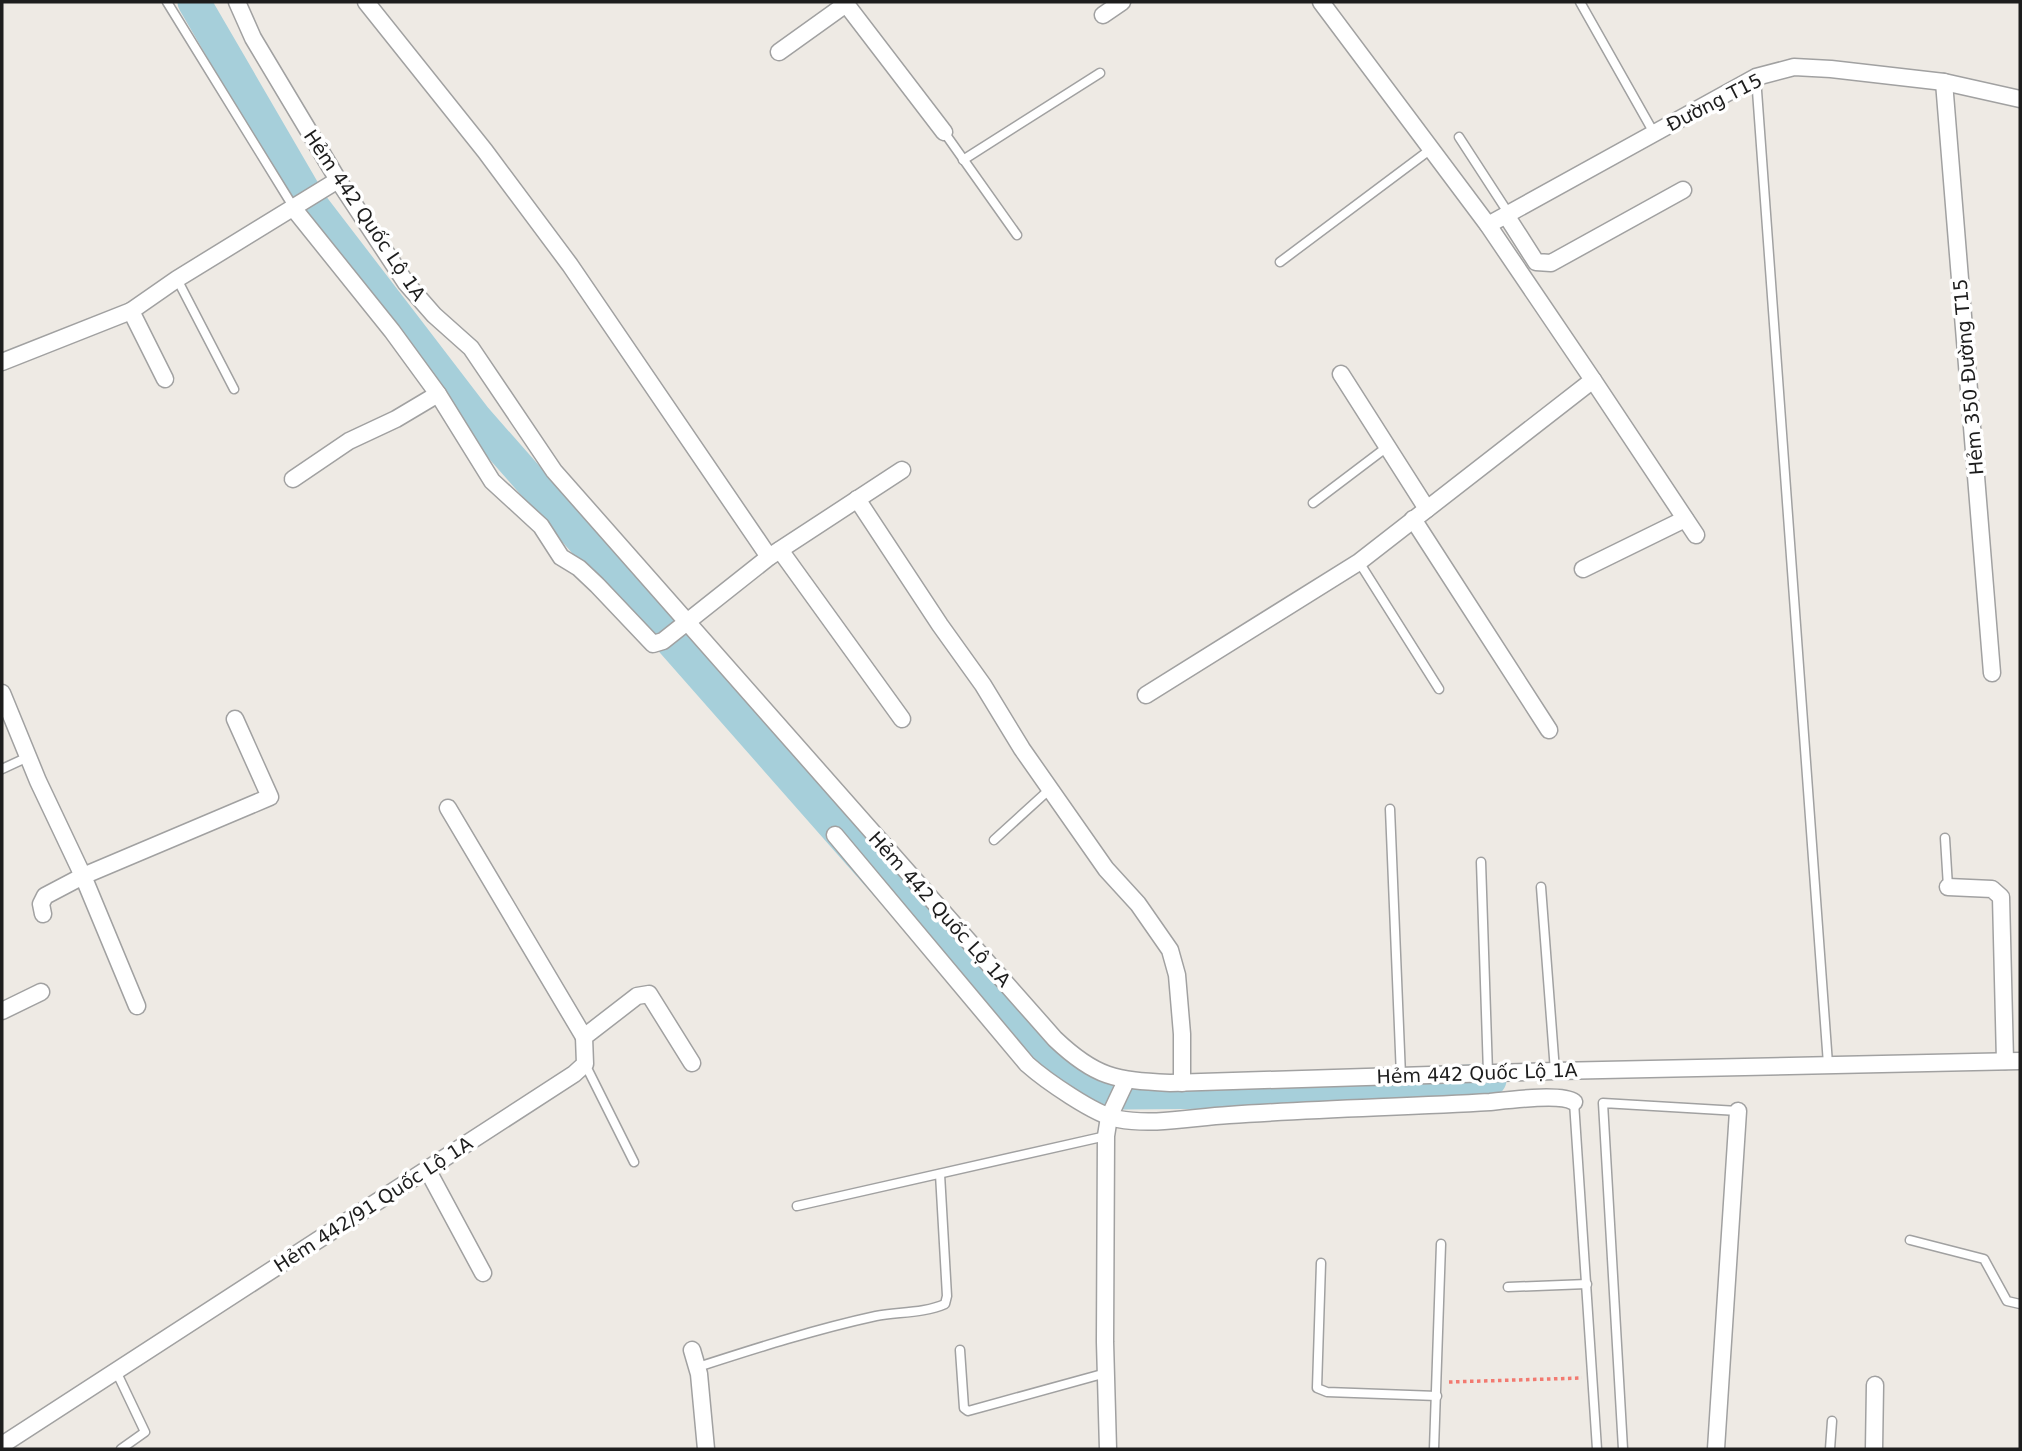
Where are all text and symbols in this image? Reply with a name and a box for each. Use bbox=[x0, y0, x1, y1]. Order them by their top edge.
street label: Đường T15 bbox=[1663, 69, 1765, 135]
street label: Hẻm 442 Quốc Lộ 1A bbox=[300, 125, 430, 305]
street label: Hẻm 350 Đường T15 bbox=[1948, 278, 1988, 476]
street label: Hẻm 442 Quốc Lộ 1A bbox=[864, 827, 1016, 991]
street label: Hẻm 442 Quốc Lộ 1A bbox=[1376, 1058, 1578, 1088]
street label: Hẻm 442/91 Quốc Lộ 1A bbox=[270, 1132, 476, 1276]

